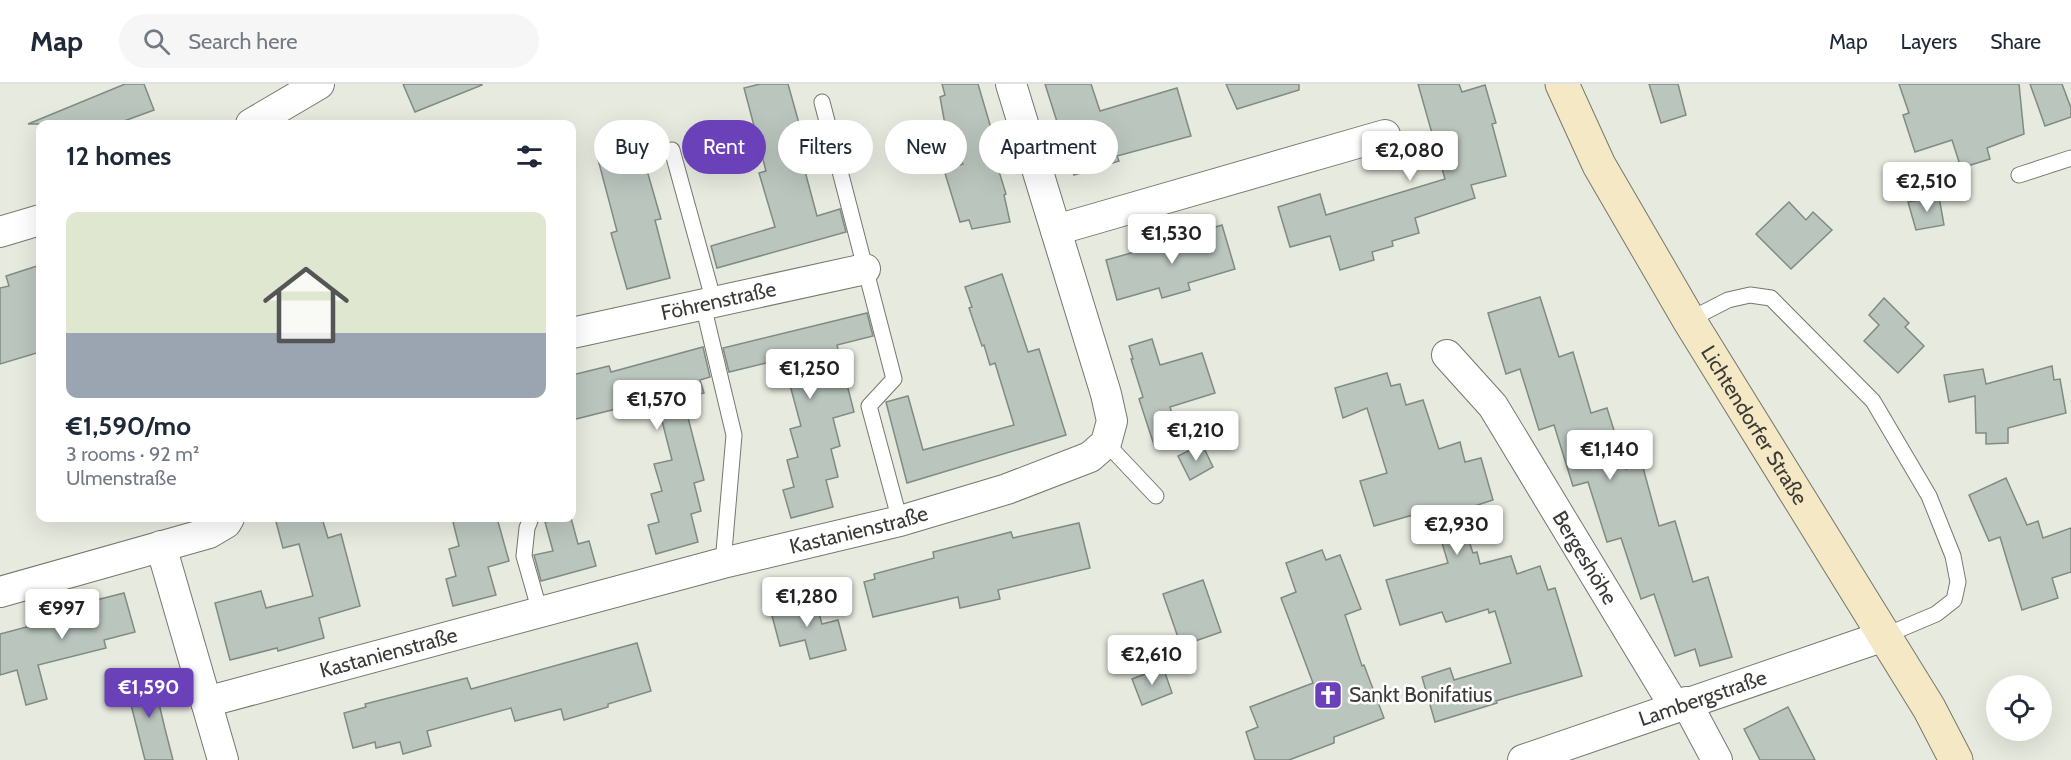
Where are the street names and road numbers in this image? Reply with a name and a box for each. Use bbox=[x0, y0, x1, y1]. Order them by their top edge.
street label: Föhrenstraße bbox=[659, 276, 779, 325]
street label: Lichtendorfer Straße bbox=[1696, 341, 1813, 509]
street label: Kastanienstraße bbox=[787, 500, 931, 559]
street label: Bergeshöhe bbox=[1547, 506, 1623, 609]
street label: Kastanienstraße bbox=[317, 622, 460, 683]
street label: Lambergstraße bbox=[1635, 664, 1770, 731]

